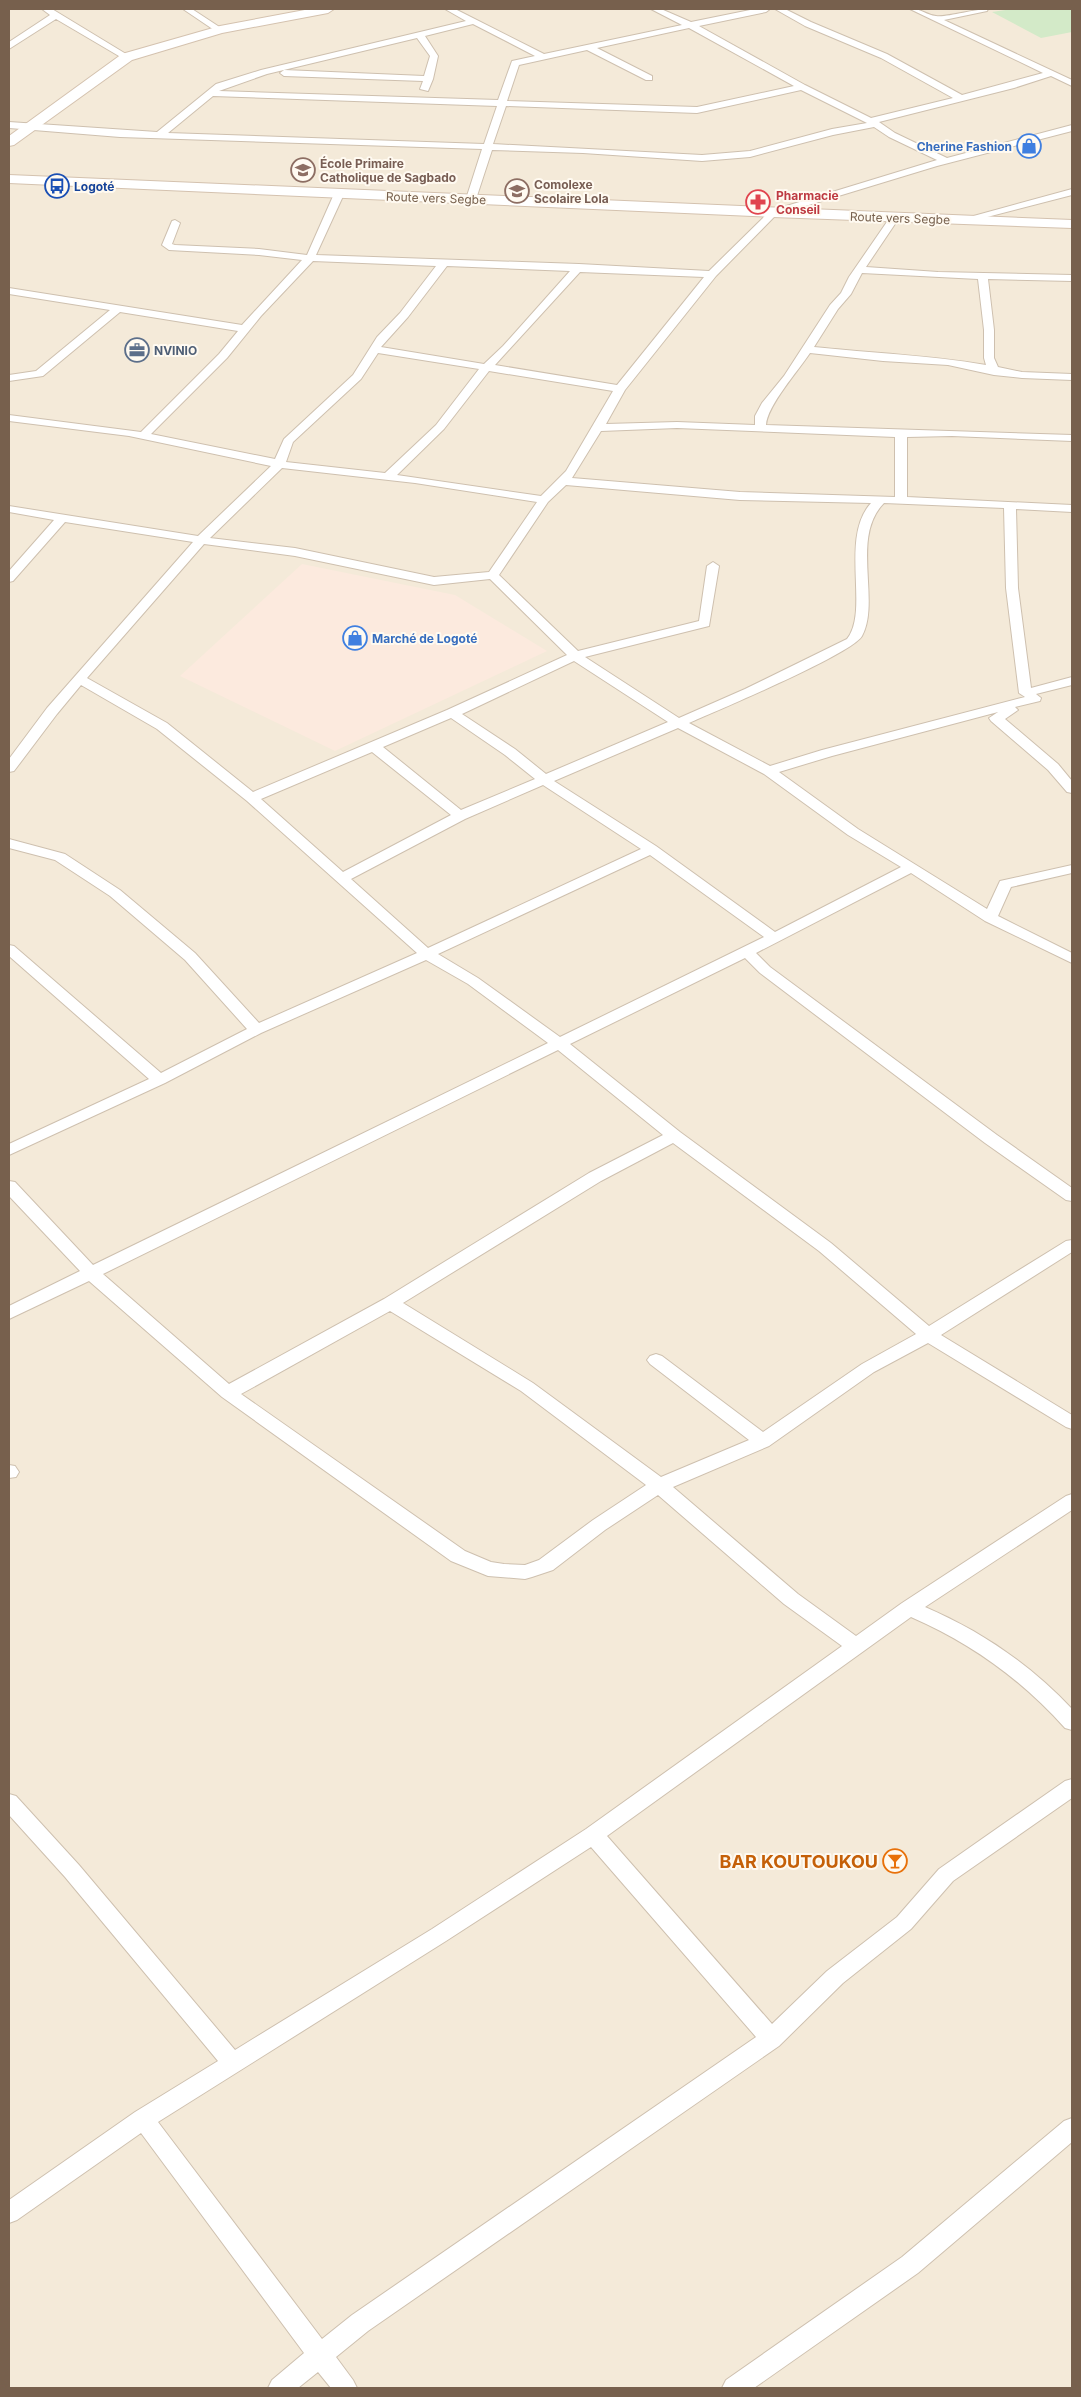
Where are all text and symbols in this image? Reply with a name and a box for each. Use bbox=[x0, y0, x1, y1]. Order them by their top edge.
shop icon: Cherine Fashion bbox=[1016, 133, 1042, 159]
place label: Cherine Fashion bbox=[917, 139, 1012, 154]
place label: École Primaire Catholique de Sagbado bbox=[320, 156, 456, 185]
school or university icon: École Primaire Catholique de Sagbado bbox=[290, 157, 316, 183]
bus stop icon: Logoté bbox=[44, 173, 70, 199]
place label: Comolexe Scolaire Lola bbox=[534, 177, 609, 206]
school or university icon: Comolexe Scolaire Lola bbox=[504, 178, 530, 204]
place label: Logoté bbox=[74, 179, 115, 194]
place label: Pharmacie Conseil bbox=[776, 188, 839, 217]
street label: Route vers Segbe bbox=[386, 189, 486, 207]
pharmacy icon: Pharmacie Conseil bbox=[745, 189, 771, 215]
street label: Route vers Segbe bbox=[850, 209, 950, 227]
office icon: NVINIO bbox=[124, 337, 150, 363]
place label: NVINIO bbox=[154, 343, 197, 358]
shop icon: Marché de Logoté bbox=[342, 625, 368, 651]
place label: Marché de Logoté bbox=[372, 631, 477, 646]
bar icon: BAR KOUTOUKOU bbox=[882, 1848, 908, 1874]
place label: BAR KOUTOUKOU bbox=[720, 1851, 878, 1872]

